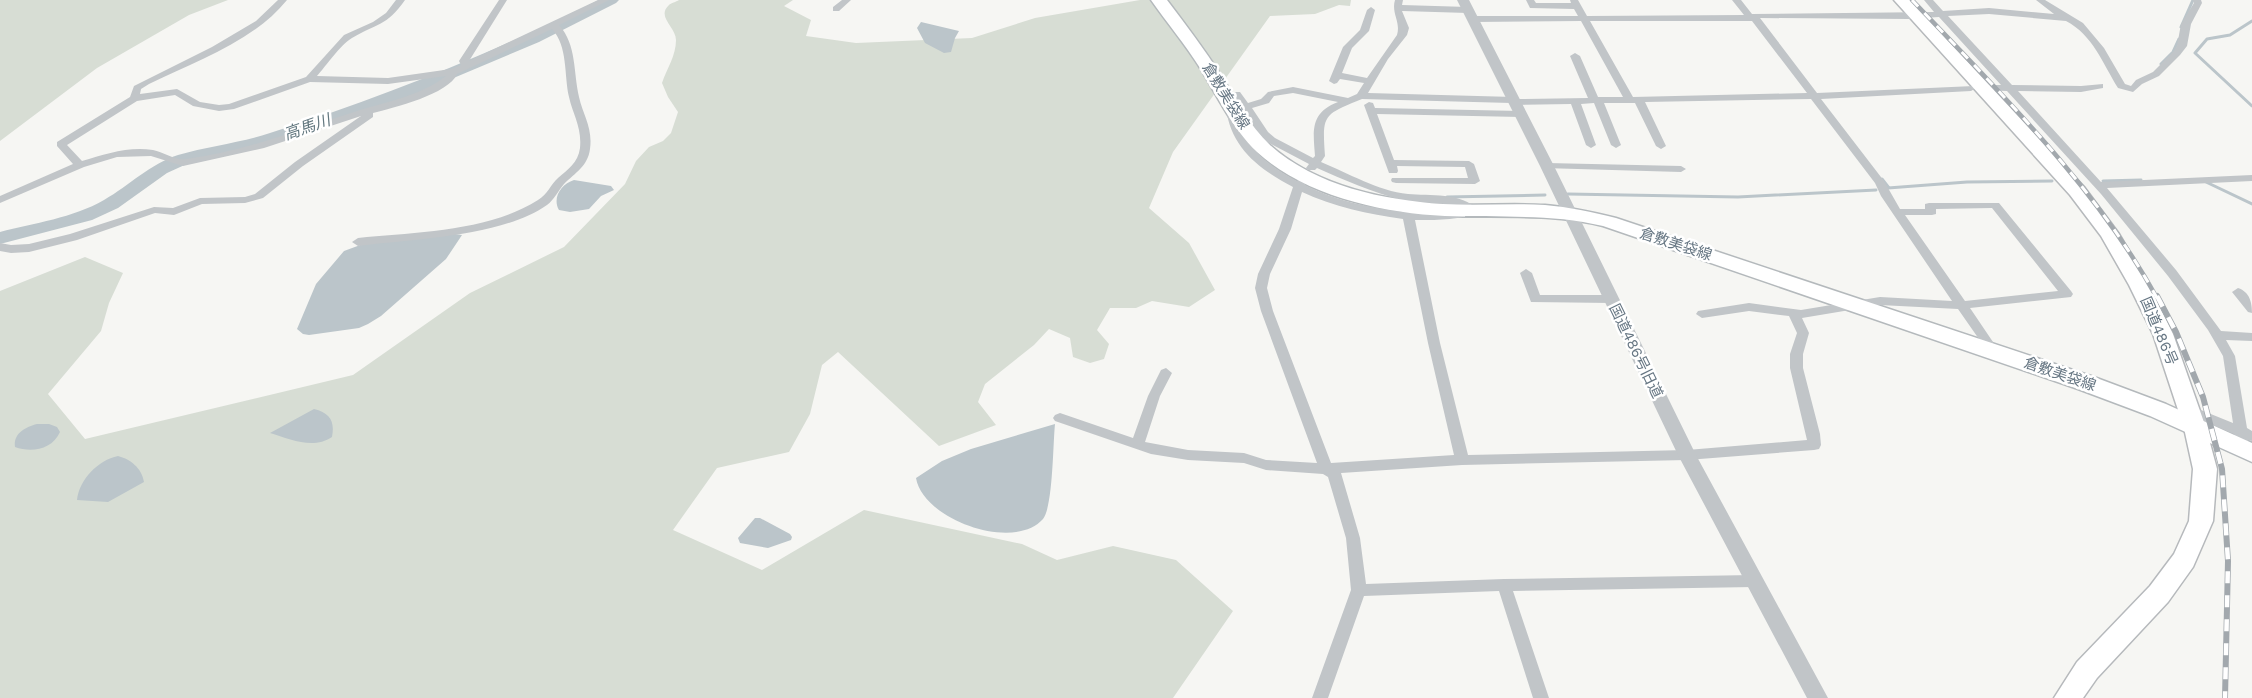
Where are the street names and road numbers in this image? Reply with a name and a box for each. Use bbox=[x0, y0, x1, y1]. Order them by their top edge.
street label: 倉敷美袋線 bbox=[1198, 59, 1254, 133]
street label: 倉敷美袋線 bbox=[1638, 224, 1714, 264]
street label: 国道486号 bbox=[2137, 294, 2181, 368]
street label: 国道486号旧道 bbox=[1605, 301, 1667, 401]
street label: 倉敷美袋線 bbox=[2022, 353, 2098, 395]

